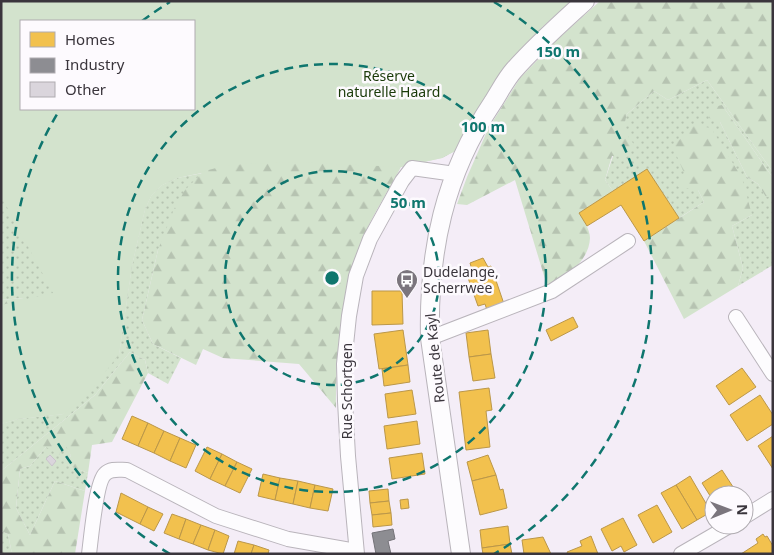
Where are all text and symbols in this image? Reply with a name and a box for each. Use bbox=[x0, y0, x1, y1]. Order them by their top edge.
legend bbox=[20, 20, 195, 110]
text: Homes bbox=[65, 29, 115, 49]
text: 150 m bbox=[536, 41, 580, 61]
text: Industry bbox=[65, 54, 125, 74]
park label: Réserve naturelle Haard bbox=[338, 66, 440, 101]
text: Other bbox=[65, 79, 106, 99]
text: 100 m bbox=[461, 116, 505, 136]
text: 50 m bbox=[390, 192, 426, 212]
place label: Dudelange, Scherrwee bbox=[423, 262, 499, 297]
bus stop icon: Dudelange, Scherrwee bbox=[395, 268, 419, 299]
centre of rings bbox=[323, 269, 341, 287]
street label: Route de Kayl bbox=[420, 312, 449, 404]
street label: Rue Schortgen bbox=[337, 343, 356, 439]
north arrow bbox=[704, 485, 754, 535]
text: N bbox=[733, 504, 752, 516]

